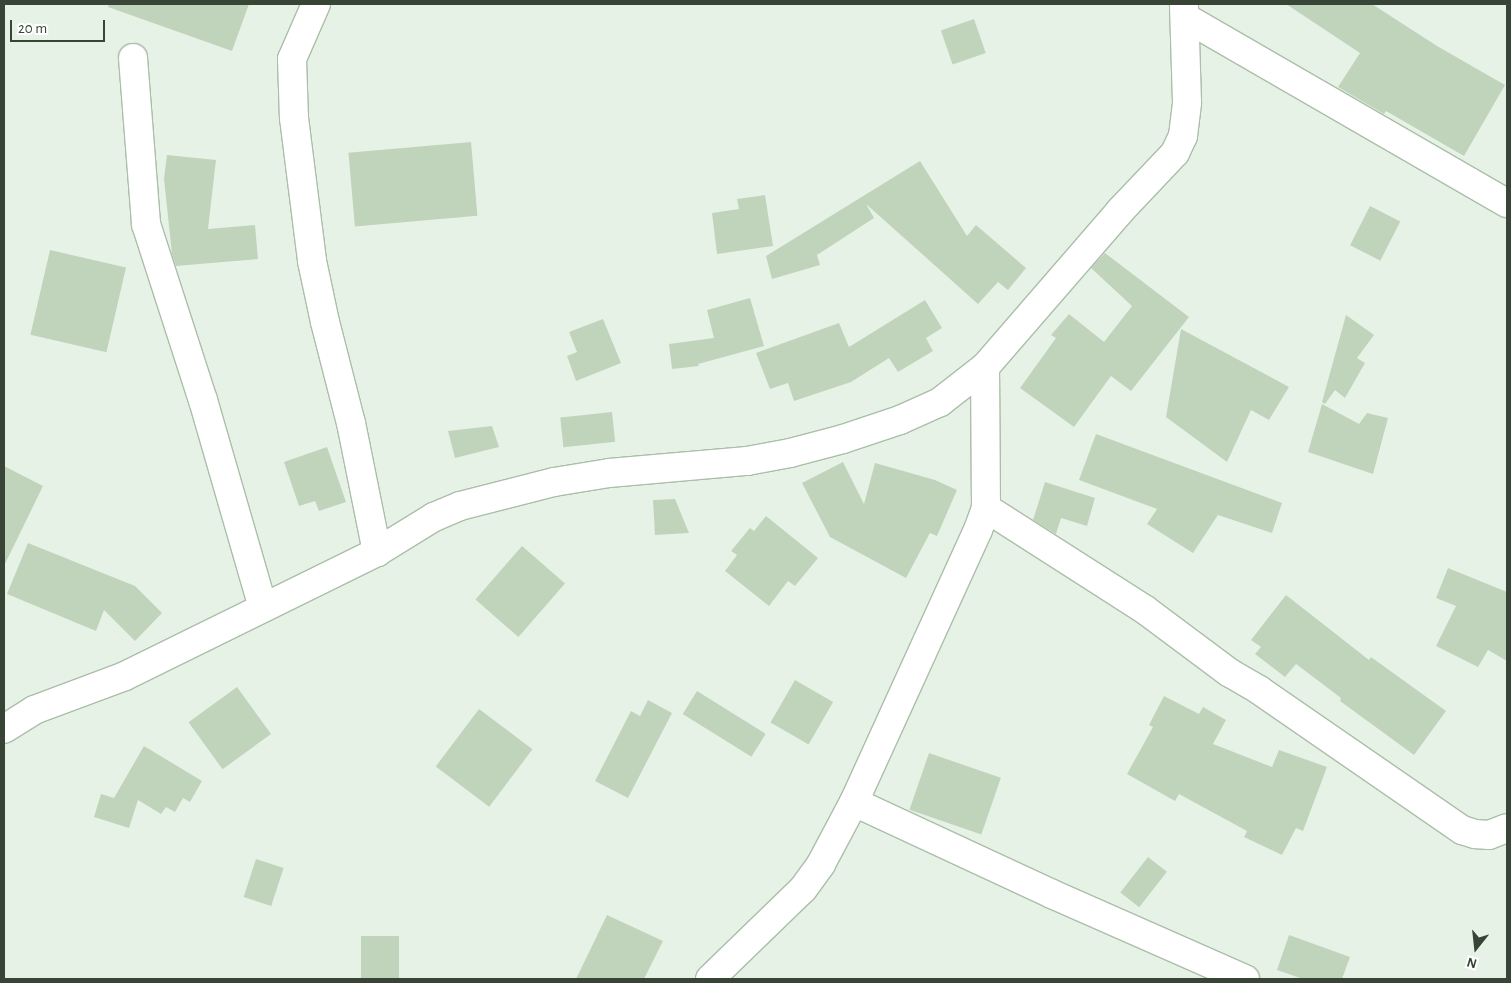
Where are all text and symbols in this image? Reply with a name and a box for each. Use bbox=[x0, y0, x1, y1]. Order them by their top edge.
scale bar bbox=[12, 10, 108, 42]
text: 20 m bbox=[18, 21, 47, 36]
north arrow bbox=[1451, 923, 1501, 973]
text: N bbox=[1465, 954, 1478, 970]

